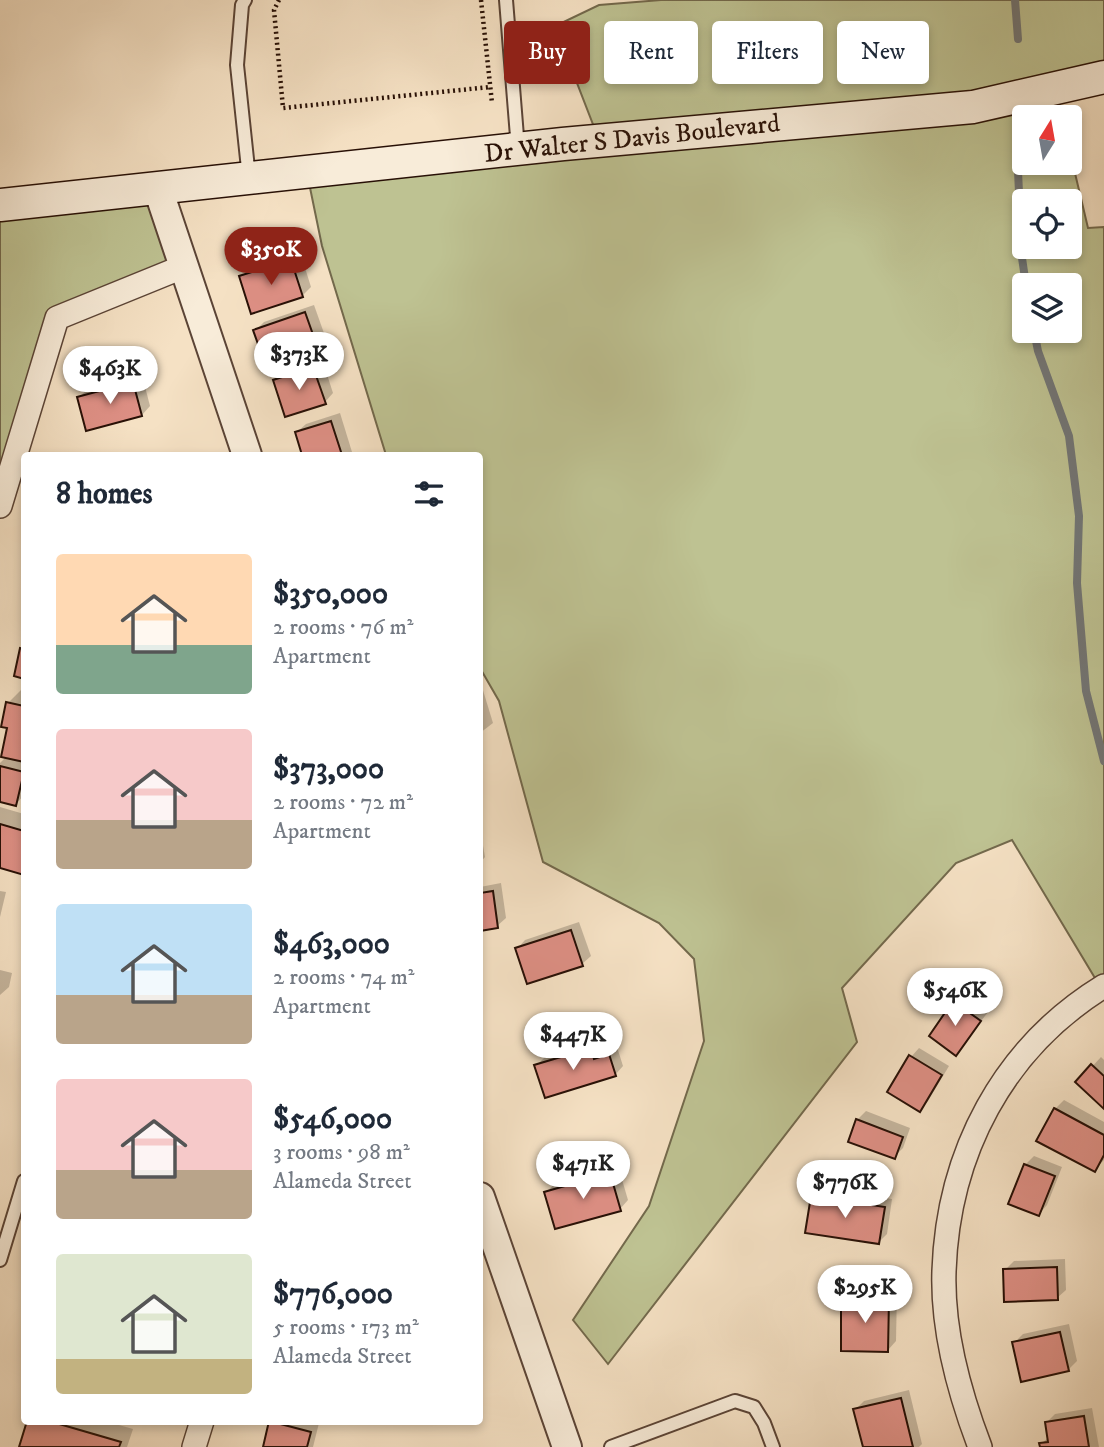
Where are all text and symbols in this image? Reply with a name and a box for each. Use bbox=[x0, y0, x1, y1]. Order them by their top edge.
chip: Buy bbox=[504, 21, 590, 84]
chip: Rent bbox=[604, 21, 698, 84]
chip: Filters bbox=[712, 21, 823, 84]
chip: New bbox=[837, 21, 929, 84]
north arrow bbox=[1012, 105, 1082, 175]
map controls bbox=[1012, 105, 1082, 343]
street label: Dr Walter S Davis Boulevard bbox=[483, 107, 781, 171]
button: locate bbox=[1012, 189, 1082, 259]
pin: $350K bbox=[222, 228, 320, 287]
text: $350K bbox=[240, 235, 302, 264]
button: layers bbox=[1012, 273, 1082, 343]
pin: $373K bbox=[250, 332, 348, 392]
text: $373K bbox=[270, 340, 328, 369]
pin: $463K bbox=[61, 346, 159, 406]
text: $463K bbox=[79, 354, 141, 383]
icon: filters bbox=[410, 475, 448, 513]
text: 8 homes bbox=[56, 476, 153, 513]
text: $350,000 bbox=[273, 576, 388, 613]
icon: home bbox=[112, 582, 196, 666]
text: 2 rooms · 76 m² bbox=[273, 613, 413, 642]
text: Apartment bbox=[273, 642, 371, 671]
text: $373,000 bbox=[273, 751, 384, 788]
icon: home bbox=[112, 757, 196, 841]
text: 2 rooms · 72 m² bbox=[273, 788, 413, 817]
text: Apartment bbox=[273, 817, 371, 846]
text: $463,000 bbox=[273, 926, 390, 963]
icon: home bbox=[112, 932, 196, 1016]
text: 2 rooms · 74 m² bbox=[273, 963, 414, 992]
pin: $546K bbox=[906, 968, 1004, 1028]
text: $546K bbox=[923, 976, 987, 1005]
text: Apartment bbox=[273, 992, 371, 1021]
pin: $447K bbox=[524, 1012, 622, 1072]
text: $447K bbox=[540, 1020, 606, 1049]
text: $546,000 bbox=[273, 1101, 392, 1138]
icon: home bbox=[112, 1107, 196, 1191]
text: 3 rooms · 98 m² bbox=[273, 1138, 410, 1167]
pin: $471K bbox=[534, 1142, 632, 1201]
text: $471K bbox=[552, 1149, 614, 1178]
pin: $776K bbox=[796, 1160, 894, 1220]
text: Alameda Street bbox=[273, 1167, 412, 1196]
text: $776K bbox=[813, 1168, 877, 1197]
pin: $295K bbox=[816, 1266, 914, 1325]
text: $295K bbox=[834, 1273, 896, 1302]
text: $776,000 bbox=[273, 1276, 393, 1313]
icon: home bbox=[112, 1282, 196, 1366]
text: 5 rooms · 173 m² bbox=[273, 1313, 419, 1342]
text: Alameda Street bbox=[273, 1342, 412, 1371]

